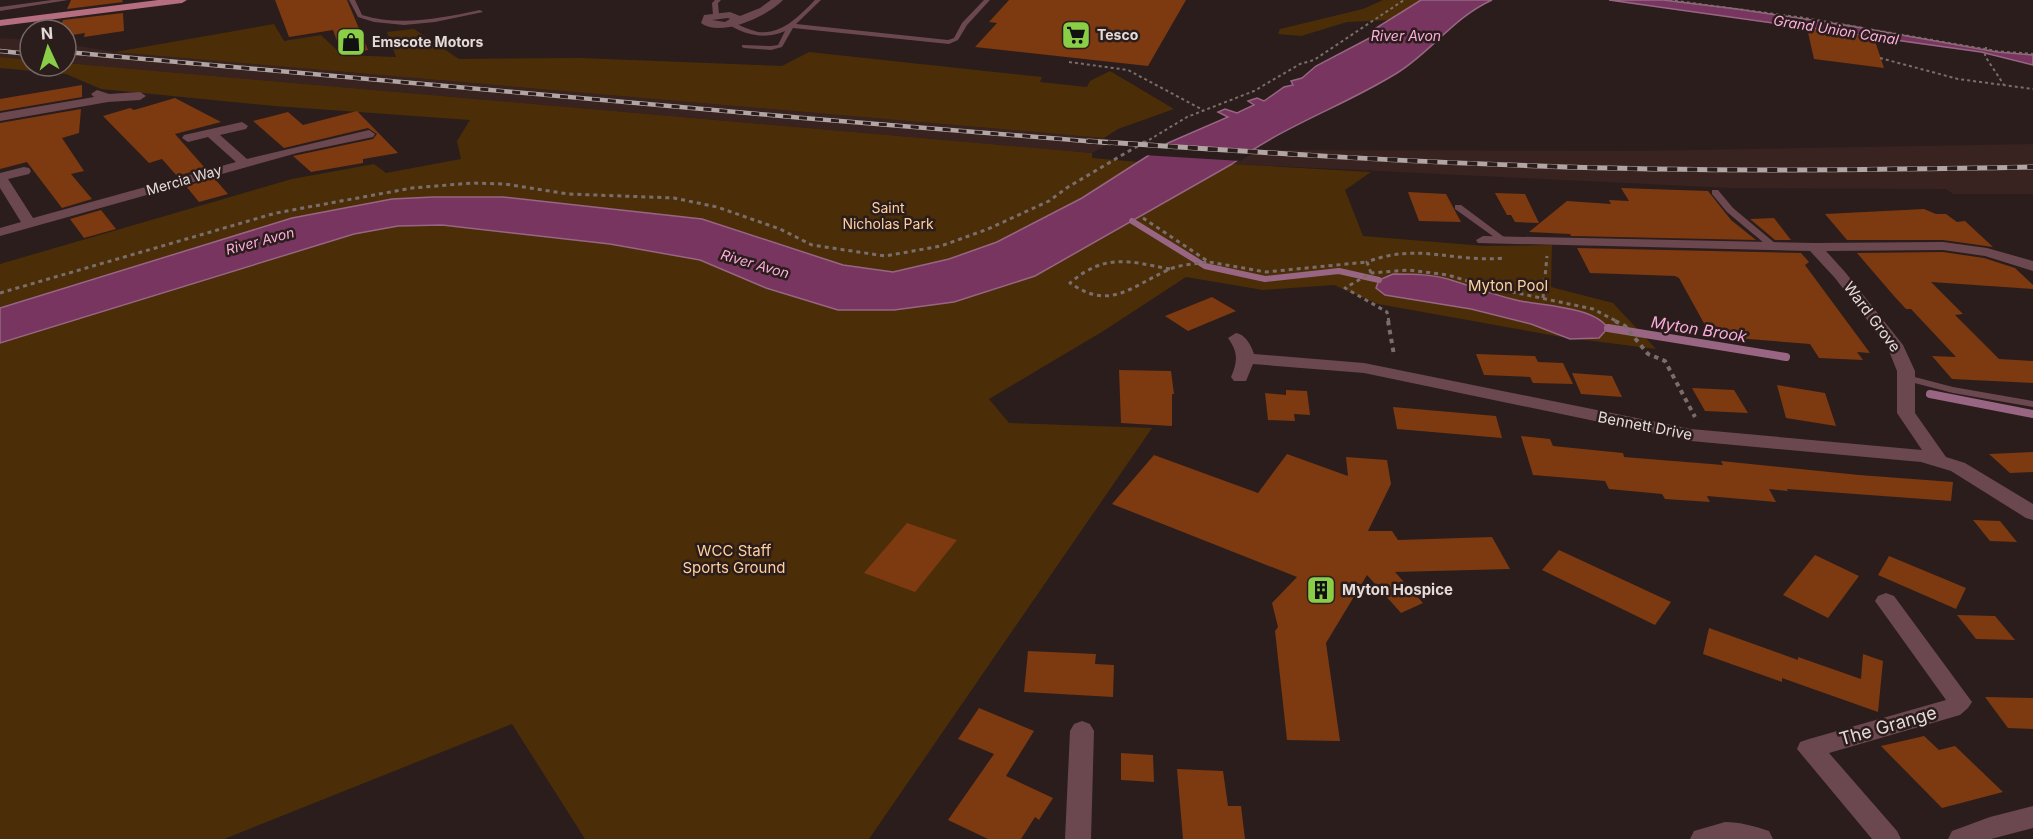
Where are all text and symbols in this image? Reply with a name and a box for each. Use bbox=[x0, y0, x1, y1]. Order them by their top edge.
water label: Grand Union Canal bbox=[1772, 11, 1901, 48]
north arrow bbox=[18, 18, 78, 78]
supermarket icon: Tesco bbox=[1060, 19, 1092, 51]
text: N bbox=[40, 23, 54, 43]
shop icon: Emscote Motors bbox=[335, 26, 367, 58]
place label: Tesco bbox=[1097, 26, 1139, 43]
water label: River Avon bbox=[1371, 27, 1441, 44]
place label: Emscote Motors bbox=[372, 33, 483, 50]
street label: Mercia Way bbox=[144, 161, 224, 198]
park label: Saint Nicholas Park bbox=[842, 199, 934, 232]
water label: River Avon bbox=[224, 223, 296, 258]
water label: River Avon bbox=[719, 246, 791, 281]
park label: Myton Pool bbox=[1468, 276, 1548, 295]
street label: Ward Grove bbox=[1840, 278, 1905, 356]
water label: Myton Brook bbox=[1650, 312, 1748, 346]
street label: Bennett Drive bbox=[1596, 407, 1694, 444]
park label: WCC Staff Sports Ground bbox=[682, 541, 786, 577]
building icon: Myton Hospice bbox=[1305, 574, 1337, 606]
place label: Myton Hospice bbox=[1342, 580, 1453, 599]
street label: The Grange bbox=[1837, 702, 1939, 749]

